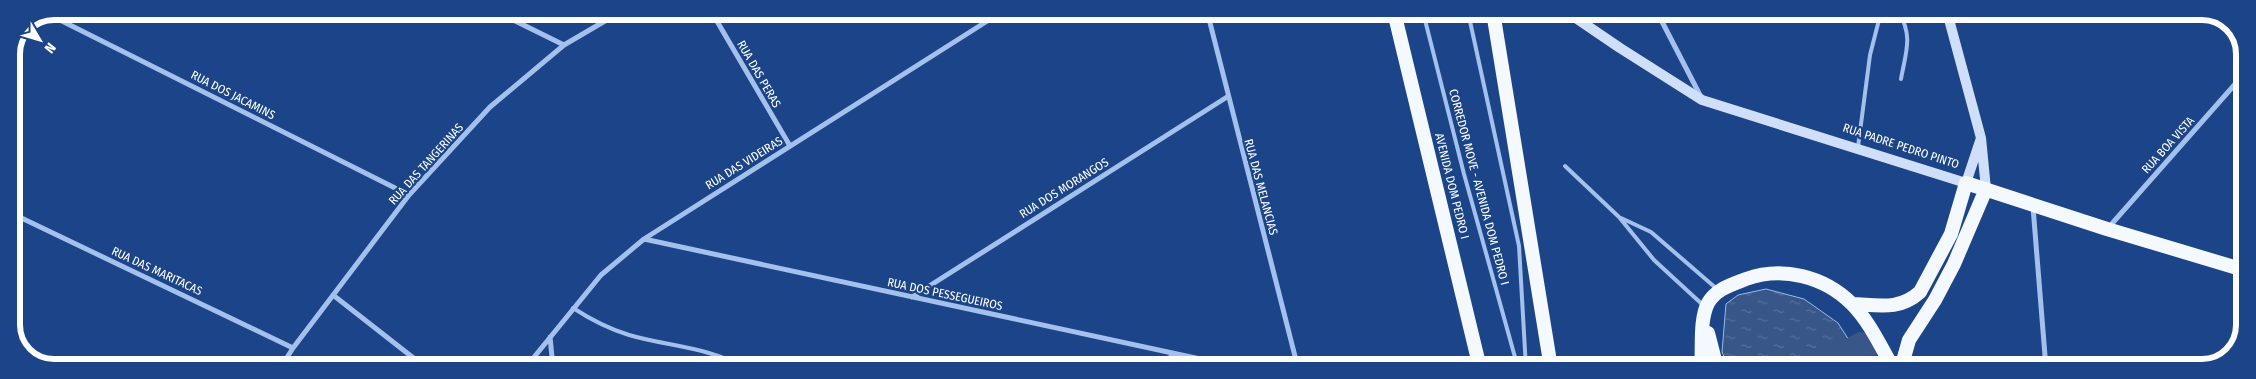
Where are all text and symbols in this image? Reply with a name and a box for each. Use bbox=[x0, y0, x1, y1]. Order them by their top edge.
north arrow bbox=[15, 15, 65, 65]
street label: RUA DAS PERAS bbox=[734, 38, 784, 110]
text: N bbox=[41, 39, 59, 56]
street label: RUA DOS JACAMINS bbox=[189, 68, 277, 122]
street label: CORREDOR MOVE - AVENIDA DOM PEDRO I bbox=[1446, 87, 1512, 287]
street label: RUA BOA VISTA bbox=[2139, 113, 2198, 176]
street label: RUA DAS TANGERINAS bbox=[386, 120, 466, 208]
street label: RUA PADRE PEDRO PINTO bbox=[1841, 121, 1961, 171]
street label: AVENIDA DOM PEDRO I bbox=[1432, 131, 1472, 241]
street label: RUA DAS VIDEIRAS bbox=[703, 134, 785, 192]
street label: RUA DAS MELANCIAS bbox=[1241, 137, 1281, 237]
street label: RUA DOS MORANGOS bbox=[1017, 155, 1111, 221]
street label: RUA DAS MARITACAS bbox=[109, 244, 205, 298]
street label: RUA DOS PESSEGUEIROS bbox=[886, 275, 1004, 313]

